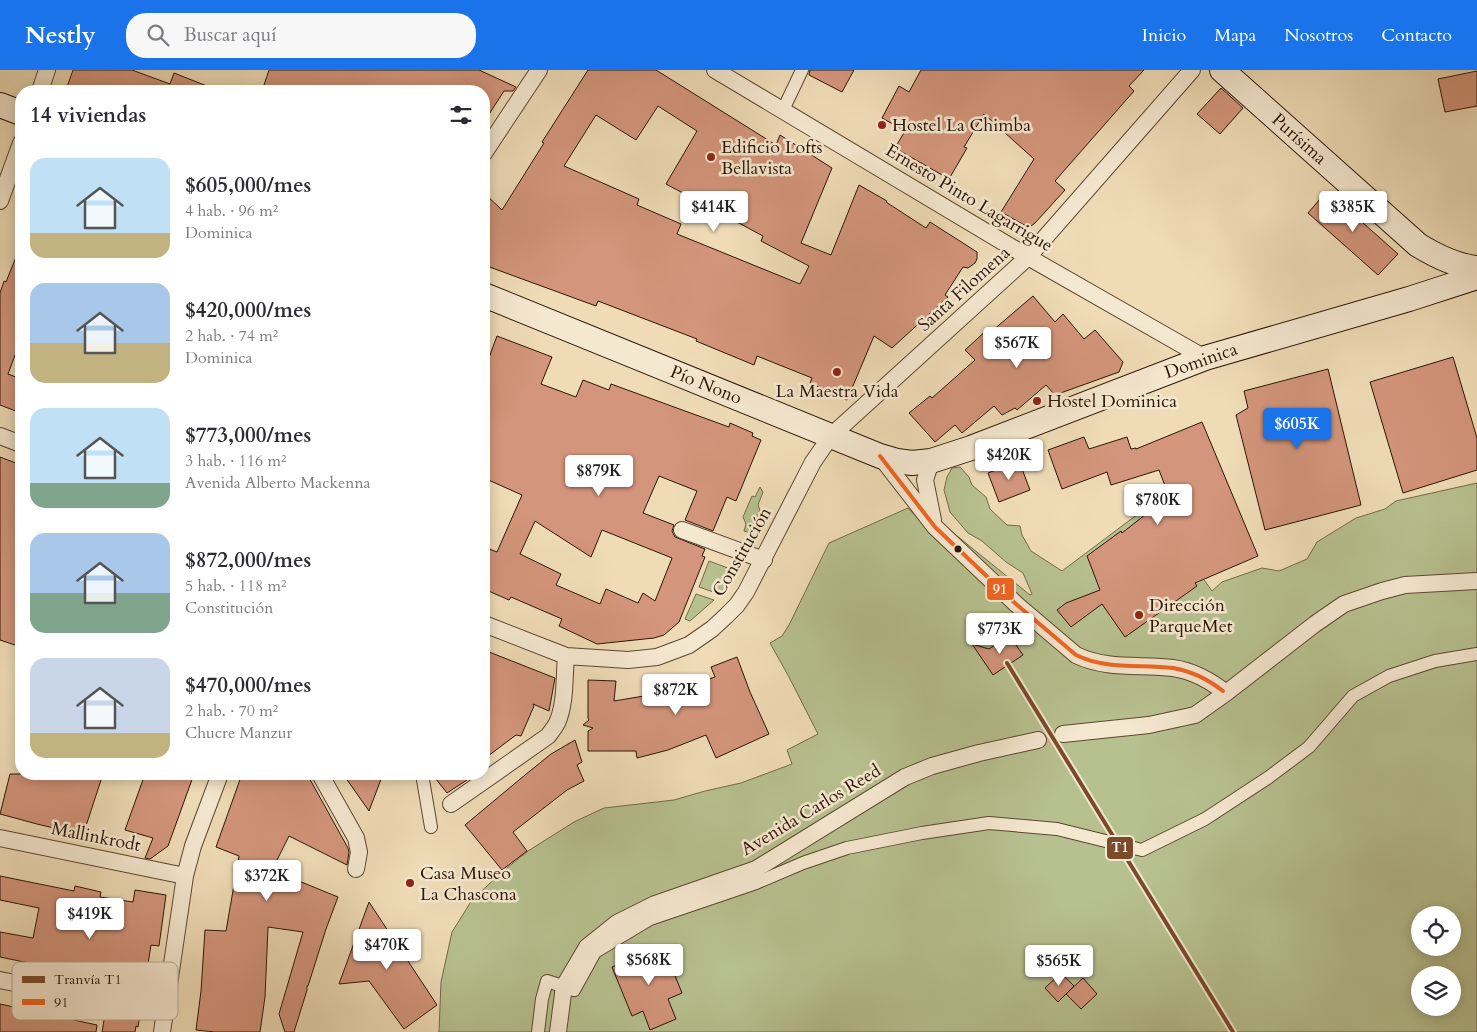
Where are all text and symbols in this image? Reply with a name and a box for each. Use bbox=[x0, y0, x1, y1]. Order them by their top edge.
search box bbox=[126, 13, 476, 58]
text: Nestly bbox=[25, 19, 96, 52]
icon: search bbox=[144, 21, 172, 49]
text: Buscar aquí bbox=[184, 22, 276, 48]
text: Inicio bbox=[1142, 23, 1186, 48]
text: Mapa bbox=[1214, 23, 1256, 48]
text: Nosotros bbox=[1284, 23, 1353, 48]
text: Contacto bbox=[1381, 23, 1452, 48]
text: 14 viviendas bbox=[30, 101, 146, 130]
icon: filters bbox=[447, 101, 475, 129]
street label: Purísima bbox=[1266, 108, 1332, 171]
place label: Hostel La Chimba bbox=[892, 113, 1031, 138]
marker: Hostel La Chimba bbox=[876, 119, 888, 131]
place label: Edificio Lofts Bellavista bbox=[721, 135, 823, 181]
street label: Ernesto Pinto Lagarrigue bbox=[881, 138, 1057, 258]
marker: Edificio Lofts Bellavista bbox=[705, 151, 717, 163]
text: $605,000/mes bbox=[185, 171, 311, 200]
icon: home bbox=[70, 178, 130, 238]
pin: $414K bbox=[679, 190, 749, 233]
pin: $385K bbox=[1318, 190, 1388, 233]
text: $414K bbox=[691, 196, 737, 218]
text: $385K bbox=[1330, 196, 1376, 218]
text: 4 hab. · 96 m² bbox=[185, 200, 278, 222]
text: Dominica bbox=[185, 222, 252, 244]
street label: Santa Filomena bbox=[912, 241, 1016, 337]
text: $420,000/mes bbox=[185, 296, 311, 325]
icon: home bbox=[70, 303, 130, 363]
text: 2 hab. · 74 m² bbox=[185, 325, 278, 347]
pin: $567K bbox=[982, 326, 1052, 369]
text: $567K bbox=[994, 332, 1040, 354]
street label: Dominica bbox=[1161, 337, 1241, 385]
text: Dominica bbox=[185, 347, 252, 369]
street label: Pío Nono bbox=[666, 359, 746, 411]
marker: La Maestra Vida bbox=[831, 366, 843, 378]
place label: La Maestra Vida bbox=[776, 379, 899, 404]
place label: Hostel Dominica bbox=[1047, 389, 1177, 414]
marker: Hostel Dominica bbox=[1031, 395, 1043, 407]
pin: $605K bbox=[1262, 408, 1332, 450]
text: $605K bbox=[1274, 413, 1320, 435]
text: $773,000/mes bbox=[185, 421, 311, 450]
icon: home bbox=[70, 428, 130, 488]
pin: $420K bbox=[974, 438, 1044, 481]
text: $420K bbox=[986, 444, 1032, 466]
text: 3 hab. · 116 m² bbox=[185, 450, 286, 472]
pin: $879K bbox=[564, 454, 634, 497]
text: $879K bbox=[576, 460, 622, 482]
text: Avenida Alberto Mackenna bbox=[185, 472, 370, 494]
pin: $780K bbox=[1123, 484, 1193, 526]
text: $780K bbox=[1135, 489, 1181, 511]
street label: Constitución bbox=[706, 502, 778, 601]
unlabelled marker bbox=[953, 544, 963, 554]
text: $872,000/mes bbox=[185, 546, 311, 575]
icon: home bbox=[70, 553, 130, 613]
text: 5 hab. · 118 m² bbox=[185, 575, 286, 597]
line badge: 91 bbox=[986, 577, 1015, 601]
text: 91 bbox=[993, 580, 1007, 599]
place label: Dirección ParqueMet bbox=[1149, 593, 1233, 639]
text: Constitución bbox=[185, 597, 273, 619]
marker: Dirección ParqueMet bbox=[1133, 609, 1145, 621]
pin: $773K bbox=[965, 612, 1035, 655]
text: $773K bbox=[977, 618, 1023, 640]
text: $470,000/mes bbox=[185, 671, 311, 700]
pin: $872K bbox=[641, 674, 711, 716]
icon: home bbox=[70, 678, 130, 738]
text: $872K bbox=[653, 679, 699, 701]
text: 2 hab. · 70 m² bbox=[185, 700, 278, 722]
text: Chucre Manzur bbox=[185, 722, 292, 744]
street label: Avenida Carlos Reed bbox=[736, 758, 886, 862]
street label: Mallinkrodt bbox=[49, 816, 143, 858]
line badge: T1 bbox=[1106, 836, 1134, 860]
text: T1 bbox=[1111, 838, 1129, 857]
pin: $372K bbox=[232, 860, 302, 902]
place label: Casa Museo La Chascona bbox=[420, 861, 517, 907]
text: $372K bbox=[244, 865, 290, 887]
marker: Casa Museo La Chascona bbox=[404, 877, 416, 889]
pin: $419K bbox=[55, 898, 125, 940]
text: $419K bbox=[67, 903, 113, 925]
map controls bbox=[1411, 906, 1461, 1016]
button: locate bbox=[1411, 906, 1461, 956]
pin: $470K bbox=[352, 928, 422, 971]
text: $470K bbox=[364, 934, 410, 956]
pin: $568K bbox=[614, 944, 684, 986]
pin: $565K bbox=[1024, 944, 1094, 987]
text: $568K bbox=[626, 949, 672, 971]
text: $565K bbox=[1036, 950, 1082, 972]
legend bbox=[12, 962, 178, 1020]
button: layers bbox=[1411, 966, 1461, 1016]
text: Tranvía T1 bbox=[54, 970, 122, 989]
text: 91 bbox=[54, 993, 68, 1012]

